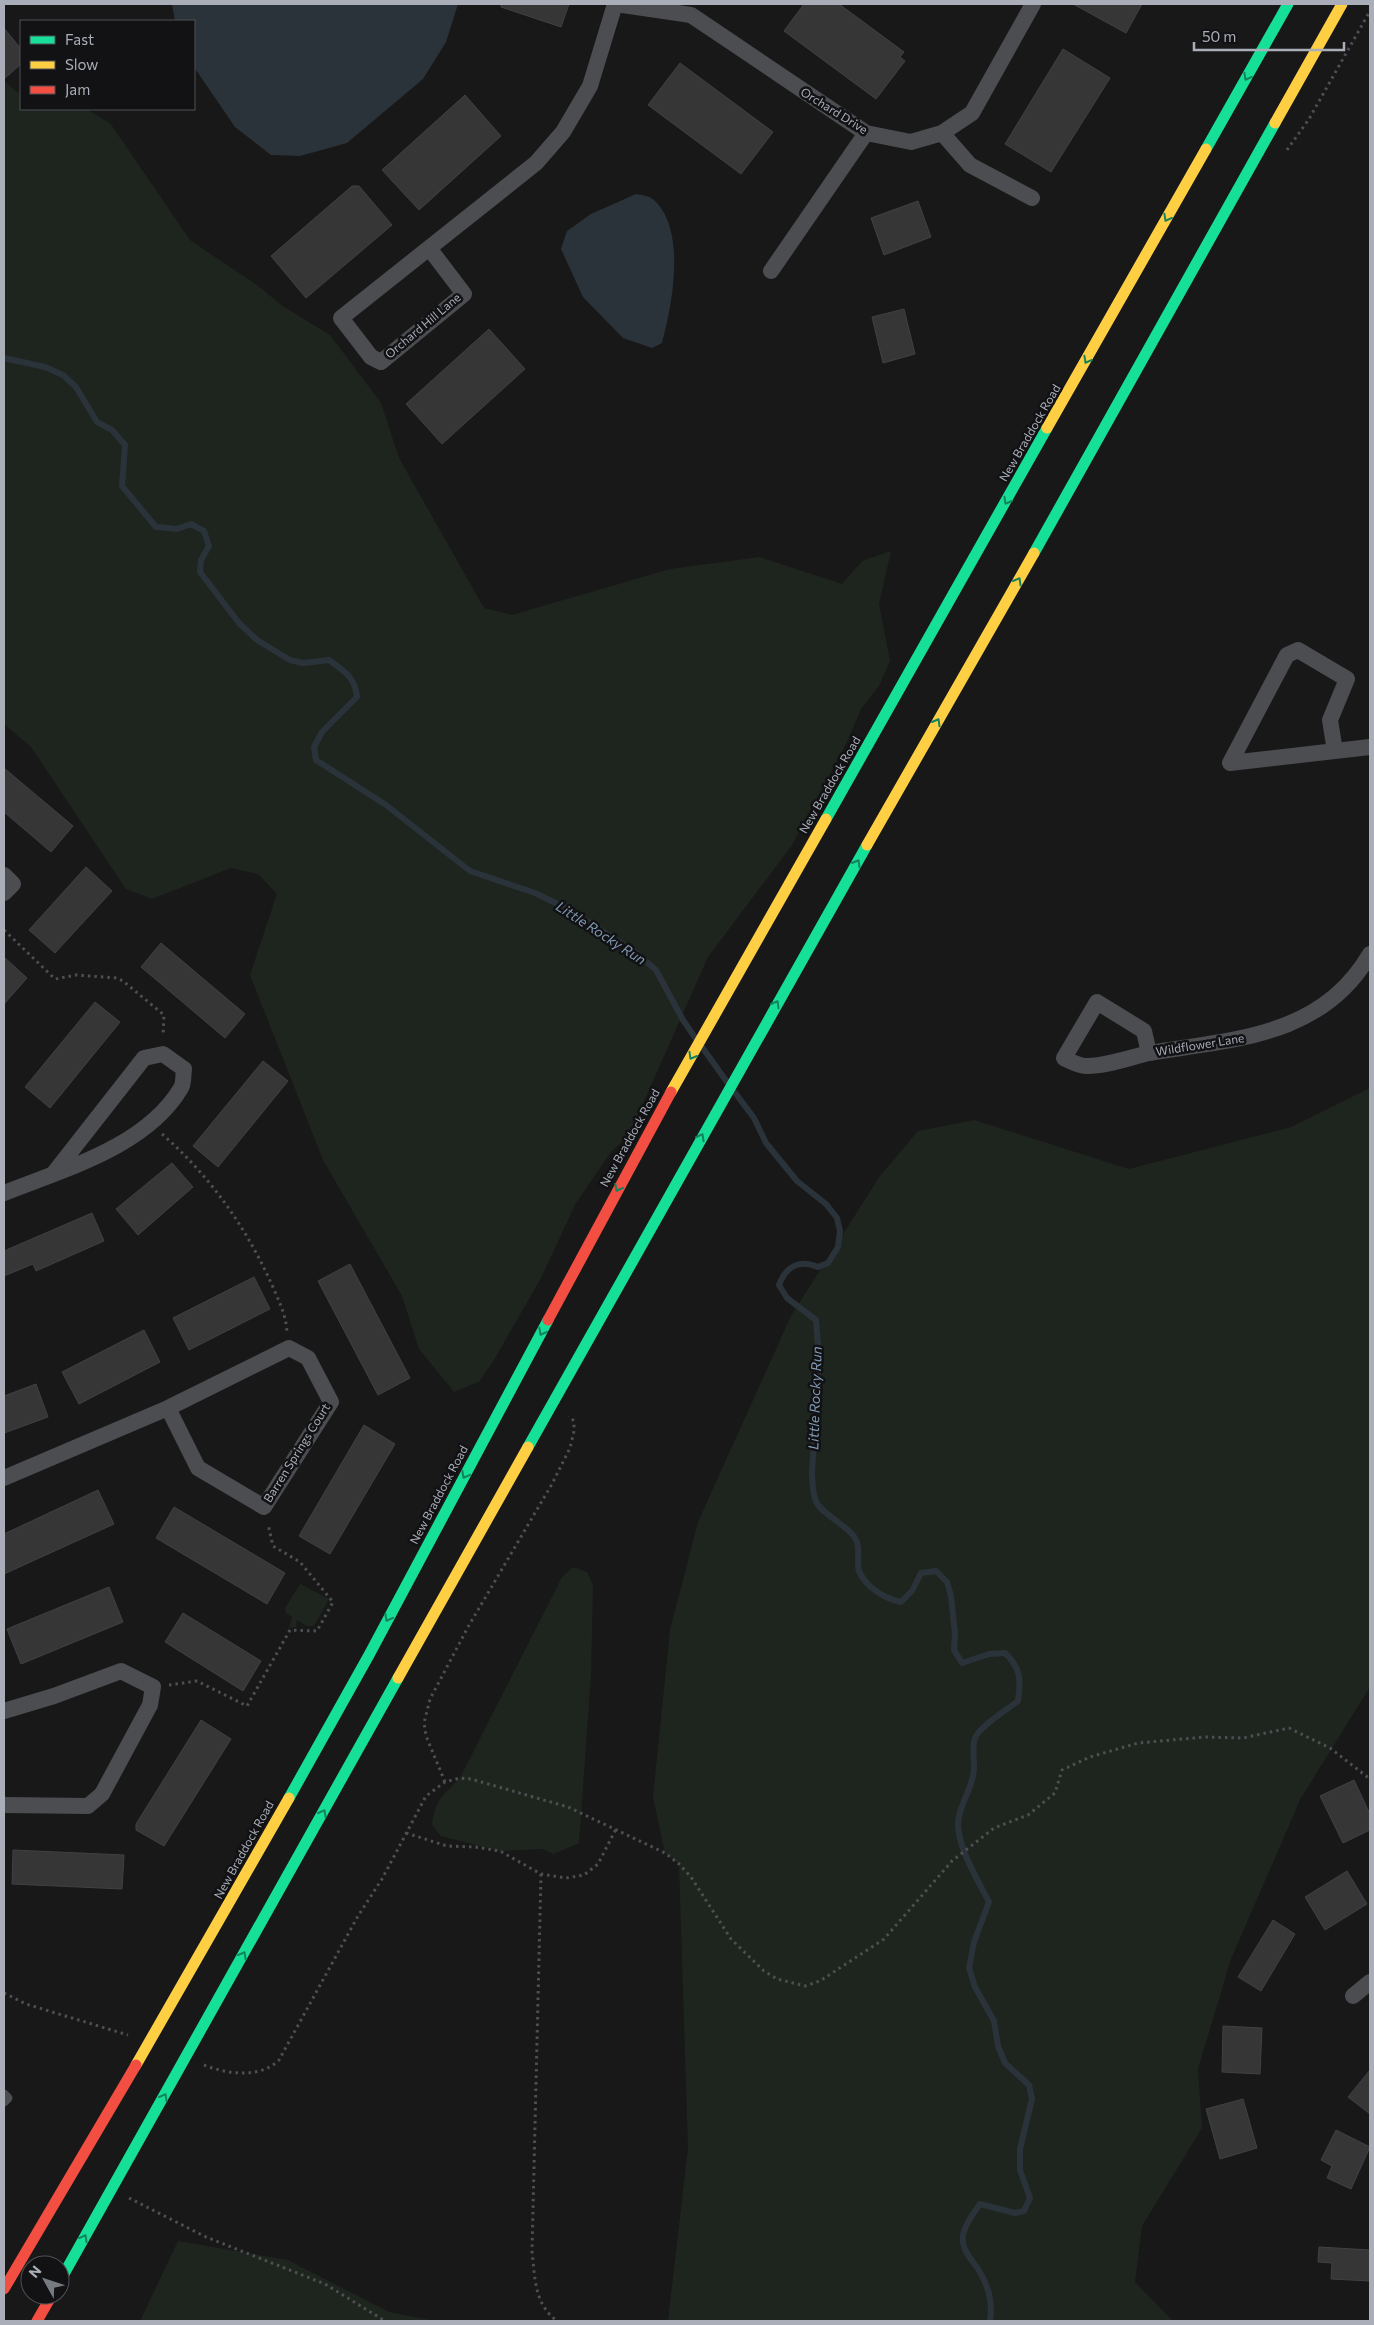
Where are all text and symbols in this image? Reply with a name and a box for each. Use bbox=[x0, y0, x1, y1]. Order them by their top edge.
legend bbox=[20, 20, 195, 110]
scale bar bbox=[1194, 20, 1344, 52]
text: 50 m bbox=[1202, 27, 1236, 45]
text: Fast bbox=[65, 30, 94, 48]
text: Slow bbox=[65, 55, 98, 73]
one-way arrow bbox=[1243, 71, 1253, 80]
text: Jam bbox=[65, 80, 90, 98]
street label: Orchard Drive bbox=[798, 84, 871, 136]
one-way arrow bbox=[1163, 213, 1173, 222]
street label: Orchard Hill Lane bbox=[382, 290, 463, 361]
one-way arrow bbox=[1083, 354, 1093, 363]
street label: New Braddock Road bbox=[996, 381, 1063, 483]
one-way arrow bbox=[1003, 496, 1013, 505]
one-way arrow bbox=[1012, 578, 1022, 587]
one-way arrow bbox=[931, 719, 941, 728]
street label: New Braddock Road bbox=[796, 733, 863, 835]
one-way arrow bbox=[850, 860, 860, 869]
water label: Little Rocky Run bbox=[553, 897, 649, 968]
one-way arrow bbox=[769, 1001, 779, 1010]
street label: Wildflower Lane bbox=[1155, 1030, 1245, 1058]
one-way arrow bbox=[688, 1051, 698, 1060]
street label: New Braddock Road bbox=[596, 1086, 662, 1189]
one-way arrow bbox=[695, 1133, 705, 1142]
one-way arrow bbox=[614, 1183, 624, 1192]
one-way arrow bbox=[538, 1326, 548, 1335]
water label: Little Rocky Run bbox=[804, 1346, 825, 1450]
street label: Barren Springs Court bbox=[260, 1400, 332, 1504]
street label: New Braddock Road bbox=[406, 1443, 470, 1546]
one-way arrow bbox=[461, 1470, 471, 1479]
one-way arrow bbox=[385, 1613, 395, 1622]
street label: New Braddock Road bbox=[210, 1798, 276, 1901]
one-way arrow bbox=[316, 1810, 326, 1819]
one-way arrow bbox=[237, 1952, 247, 1961]
one-way arrow bbox=[157, 2093, 167, 2102]
one-way arrow bbox=[78, 2235, 88, 2244]
north arrow bbox=[20, 2255, 70, 2305]
text: N bbox=[25, 2262, 45, 2281]

